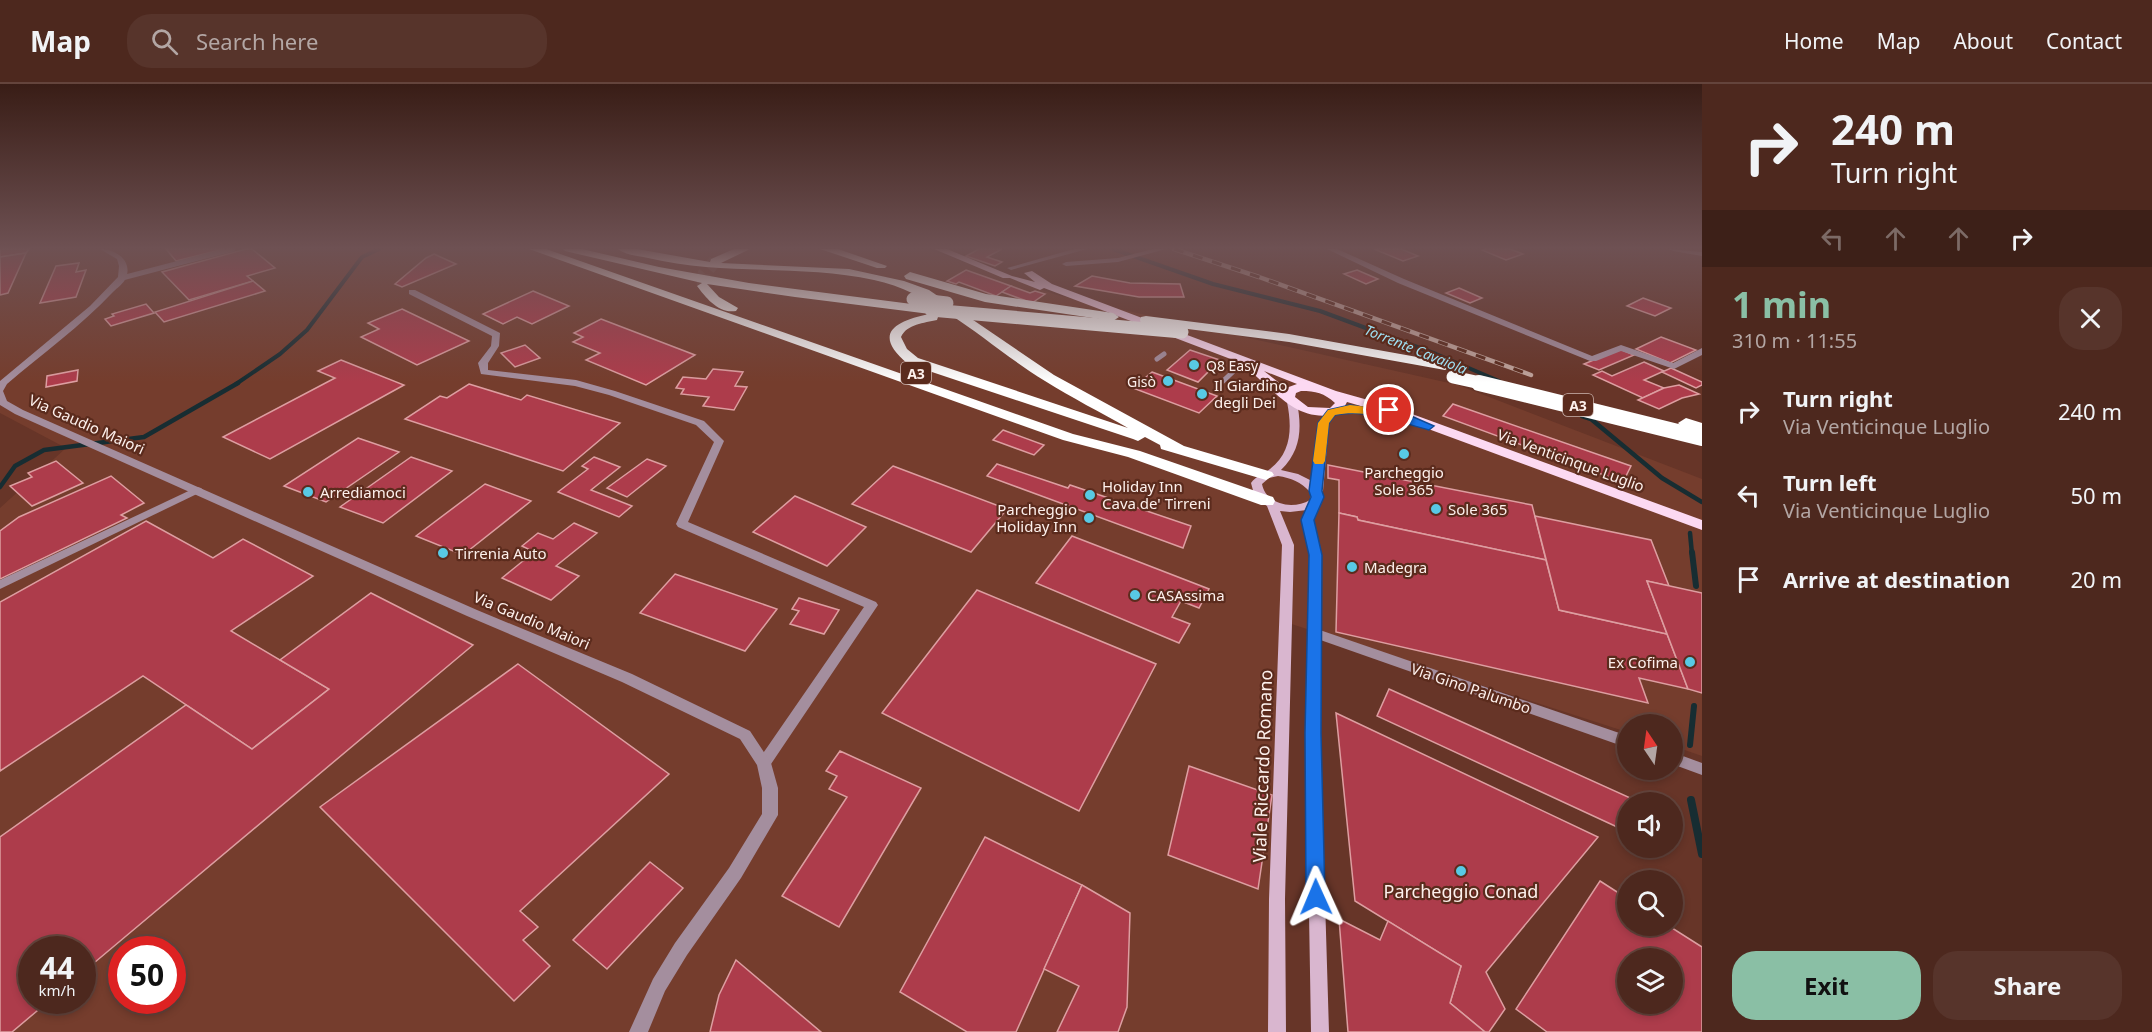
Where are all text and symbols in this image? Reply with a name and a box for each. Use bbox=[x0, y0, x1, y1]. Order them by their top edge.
search box bbox=[127, 14, 547, 68]
text: Map bbox=[30, 22, 91, 60]
icon: search bbox=[148, 25, 181, 58]
text: Search here bbox=[196, 26, 318, 56]
text: Home bbox=[1784, 27, 1844, 55]
text: Map bbox=[1877, 27, 1920, 55]
text: About bbox=[1953, 27, 2013, 55]
text: Contact bbox=[2046, 27, 2122, 55]
text: 240 m bbox=[1831, 100, 1955, 157]
icon: right bbox=[1732, 108, 1810, 186]
text: Turn right bbox=[1831, 154, 1957, 191]
icon: left bbox=[1816, 222, 1849, 255]
icon: ahead bbox=[1879, 222, 1912, 255]
icon: ahead bbox=[1942, 222, 1975, 255]
icon: right bbox=[2005, 222, 2038, 255]
text: 1 min bbox=[1732, 280, 1831, 329]
button: close bbox=[2059, 287, 2122, 350]
water label: Torrente Cavaiola bbox=[1362, 320, 1470, 378]
text: 310 m · 11:55 bbox=[1732, 327, 1857, 354]
place label: Q8 Easy bbox=[1206, 356, 1259, 375]
marker: Q8 Easy bbox=[1187, 358, 1201, 372]
road number: A3 bbox=[901, 362, 931, 384]
place label: Gisò bbox=[1127, 372, 1156, 391]
marker: Gisò bbox=[1161, 374, 1175, 388]
place label: Il Giardino degli Dei bbox=[1214, 375, 1287, 412]
text: Turn right bbox=[1783, 383, 1893, 413]
pin bbox=[1363, 384, 1414, 435]
marker: Il Giardino degli Dei bbox=[1195, 387, 1209, 401]
street label: Via Gaudio Maiori bbox=[26, 389, 148, 459]
icon: arrive bbox=[1372, 393, 1405, 426]
road number: A3 bbox=[1563, 394, 1593, 416]
icon: right bbox=[1732, 395, 1765, 428]
text: 240 m bbox=[2058, 396, 2122, 426]
text: Via Venticinque Luglio bbox=[1783, 413, 1990, 440]
street label: Via Venticinque Luglio bbox=[1495, 424, 1647, 496]
marker: Parcheggio Sole 365 bbox=[1397, 447, 1411, 461]
place label: Parcheggio Sole 365 bbox=[1364, 462, 1444, 499]
text: Turn left bbox=[1783, 467, 1877, 497]
place label: Holiday Inn Cava de' Tirreni bbox=[1102, 476, 1211, 513]
icon: left bbox=[1732, 479, 1765, 512]
text: 50 m bbox=[2071, 480, 2122, 510]
place label: Arrediamoci bbox=[320, 482, 406, 502]
marker: Arrediamoci bbox=[301, 485, 315, 499]
marker: Holiday Inn Cava de' Tirreni bbox=[1083, 488, 1097, 502]
text: Via Venticinque Luglio bbox=[1783, 497, 1990, 524]
place label: Parcheggio Holiday Inn bbox=[996, 499, 1077, 536]
place label: Sole 365 bbox=[1448, 499, 1507, 519]
marker: Sole 365 bbox=[1429, 502, 1443, 516]
marker: Parcheggio Holiday Inn bbox=[1082, 511, 1096, 525]
place label: Tirrenia Auto bbox=[455, 543, 547, 563]
marker: Tirrenia Auto bbox=[436, 546, 450, 560]
place label: Madegra bbox=[1364, 557, 1427, 577]
marker: Madegra bbox=[1345, 560, 1359, 574]
icon: arrive bbox=[1732, 563, 1765, 596]
text: Arrive at destination bbox=[1783, 564, 2010, 594]
text: 20 m bbox=[2071, 564, 2122, 594]
place label: CASAssima bbox=[1147, 585, 1225, 605]
street label: Via Gaudio Maiori bbox=[471, 586, 593, 654]
marker: CASAssima bbox=[1128, 588, 1142, 602]
place label: Ex Cofima bbox=[1608, 652, 1678, 672]
marker: Ex Cofima bbox=[1683, 655, 1697, 669]
street label: Via Gino Palumbo bbox=[1409, 658, 1533, 718]
street label: Viale Riccardo Romano bbox=[1247, 669, 1277, 863]
north arrow bbox=[1617, 714, 1683, 780]
map controls bbox=[1617, 714, 1683, 1014]
button: sound bbox=[1617, 792, 1683, 858]
marker: Parcheggio Conad bbox=[1454, 864, 1468, 878]
position arrow bbox=[1284, 865, 1348, 929]
button: search bbox=[1617, 870, 1683, 936]
place label: Parcheggio Conad bbox=[1384, 879, 1538, 903]
speed limit sign: 50 bbox=[108, 936, 186, 1014]
text: 44 bbox=[40, 947, 74, 988]
button: layers bbox=[1617, 948, 1683, 1014]
button: Exit bbox=[1732, 951, 1921, 1020]
button: Share bbox=[1933, 951, 2122, 1020]
text: km/h bbox=[39, 980, 75, 1000]

